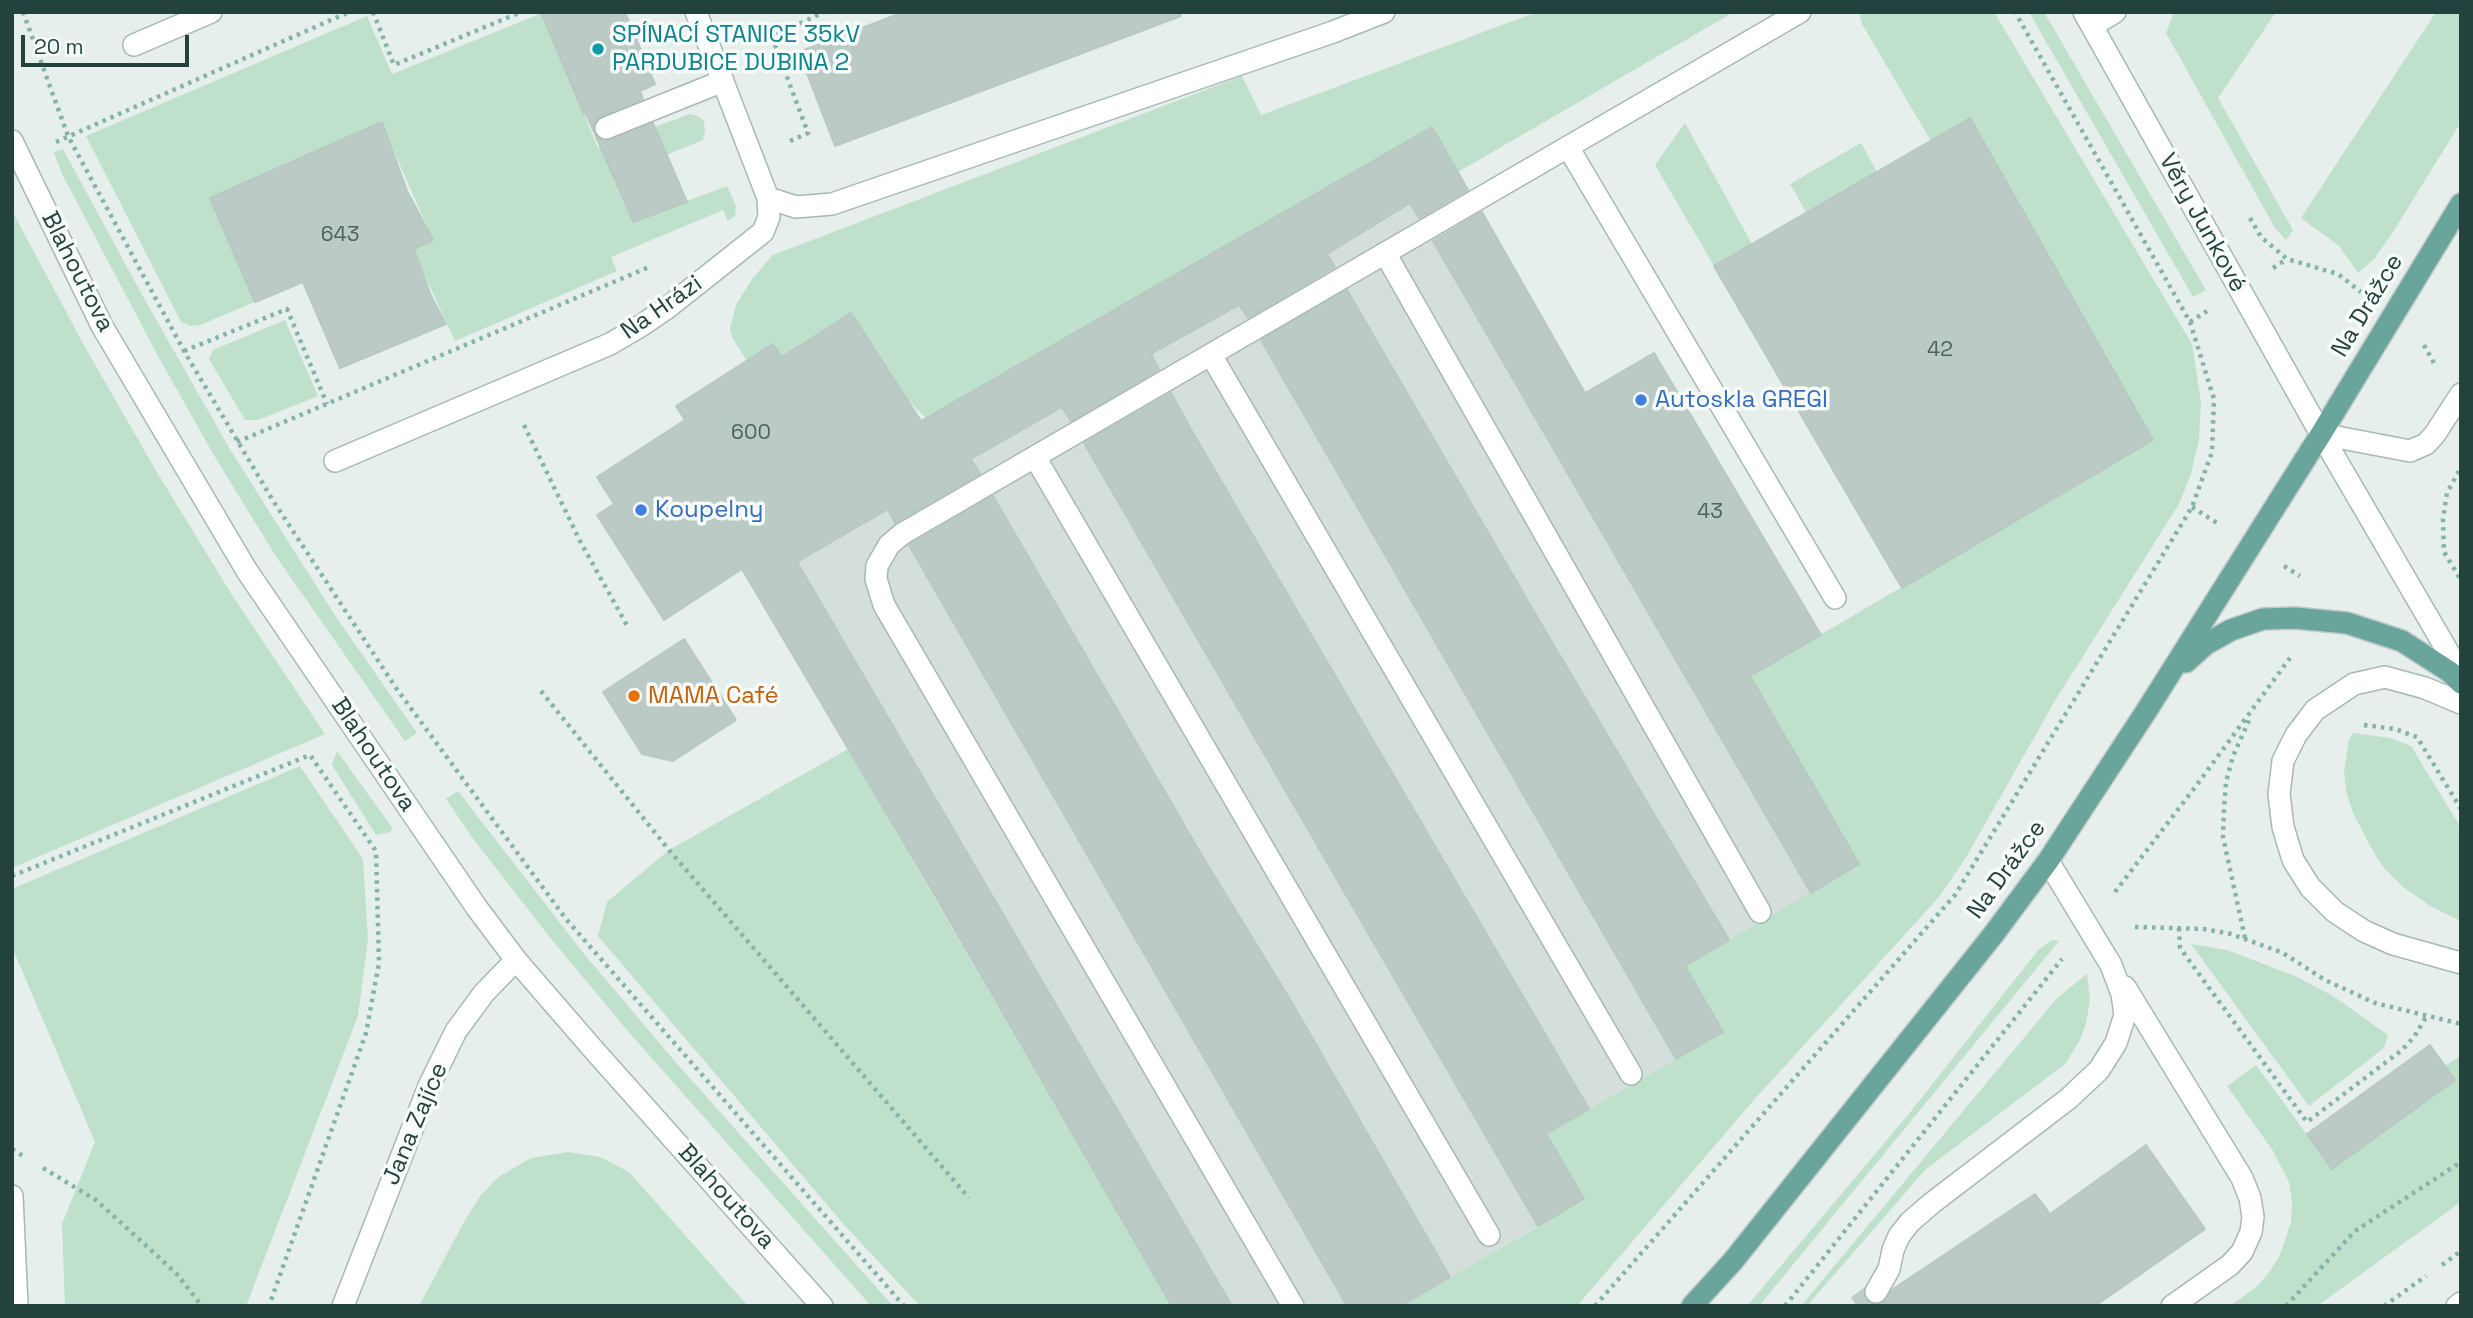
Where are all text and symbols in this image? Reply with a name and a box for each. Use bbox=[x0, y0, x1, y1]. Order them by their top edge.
scale bar bbox=[24, 21, 192, 65]
place label: SPÍNACÍ STANICE 35kV PARDUBICE DUBINA 2 bbox=[612, 21, 860, 77]
text: 20 m bbox=[34, 33, 84, 60]
marker: SPÍNACÍ STANICE 35kV PARDUBICE DUBINA 2 bbox=[590, 41, 606, 57]
street label: Věry Junkové bbox=[2152, 148, 2252, 298]
street label: Blahoutova bbox=[34, 207, 120, 337]
house number: 643 bbox=[321, 222, 359, 248]
street label: Na Drážce bbox=[2326, 249, 2410, 363]
street label: Na Hrázi bbox=[616, 270, 708, 346]
house number: 42 bbox=[1927, 337, 1953, 363]
place label: Autoskla GREGI bbox=[1655, 386, 1828, 414]
marker: Autoskla GREGI bbox=[1633, 392, 1649, 408]
house number: 600 bbox=[731, 420, 771, 446]
place label: Koupelny bbox=[655, 496, 763, 524]
house number: 43 bbox=[1697, 499, 1723, 525]
marker: Koupelny bbox=[633, 502, 649, 518]
place label: MAMA Café bbox=[648, 682, 779, 710]
marker: MAMA Café bbox=[626, 688, 642, 704]
street label: Blahoutova bbox=[324, 693, 422, 817]
street label: Na Drážce bbox=[1962, 815, 2052, 925]
street label: Jana Zajíce bbox=[377, 1058, 455, 1190]
street label: Blahoutova bbox=[671, 1139, 781, 1255]

